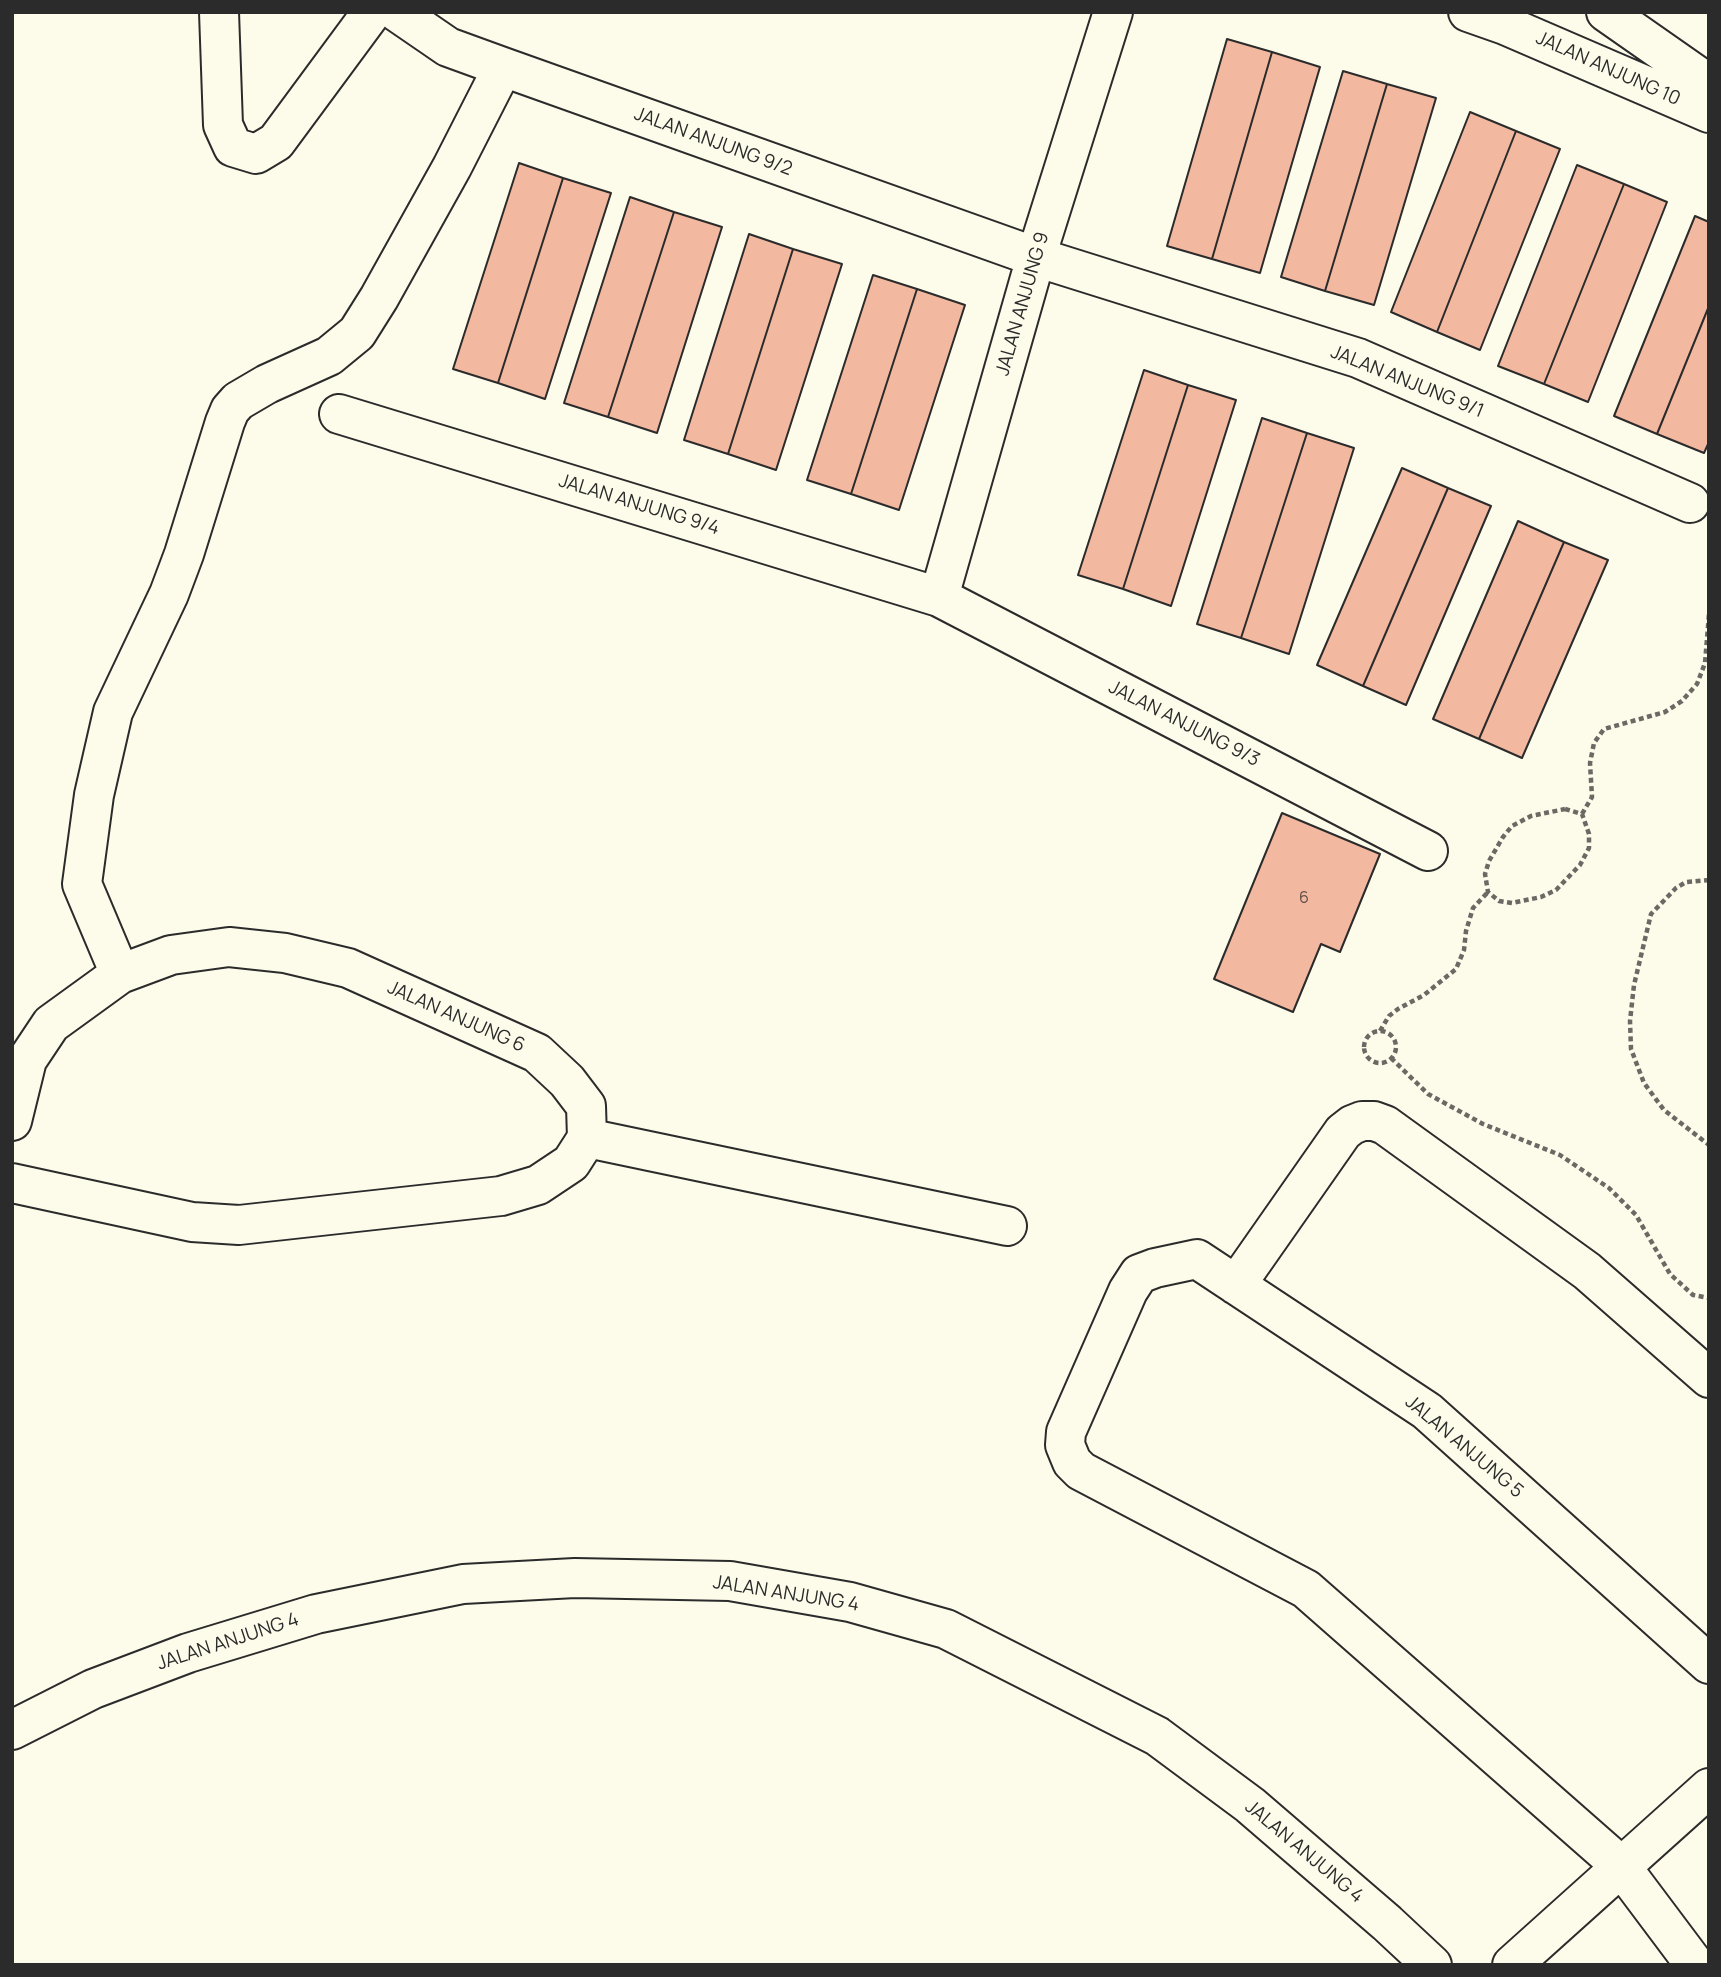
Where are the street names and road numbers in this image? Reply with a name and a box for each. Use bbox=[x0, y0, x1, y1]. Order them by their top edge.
street label: JALAN ANJUNG 10 bbox=[1532, 27, 1684, 111]
street label: JALAN ANJUNG 9/2 bbox=[631, 103, 795, 181]
street label: JALAN ANJUNG 9 bbox=[992, 230, 1054, 378]
street label: JALAN ANJUNG 9/1 bbox=[1327, 341, 1487, 423]
street label: JALAN ANJUNG 9/4 bbox=[556, 470, 722, 540]
street label: JALAN ANJUNG 9/3 bbox=[1105, 676, 1263, 772]
street label: JALAN ANJUNG 6 bbox=[384, 976, 528, 1058]
street label: JALAN ANJUNG 5 bbox=[1400, 1391, 1528, 1503]
street label: JALAN ANJUNG 4 bbox=[711, 1571, 861, 1617]
street label: JALAN ANJUNG 4 bbox=[154, 1608, 302, 1676]
street label: JALAN ANJUNG 4 bbox=[1240, 1796, 1368, 1908]

